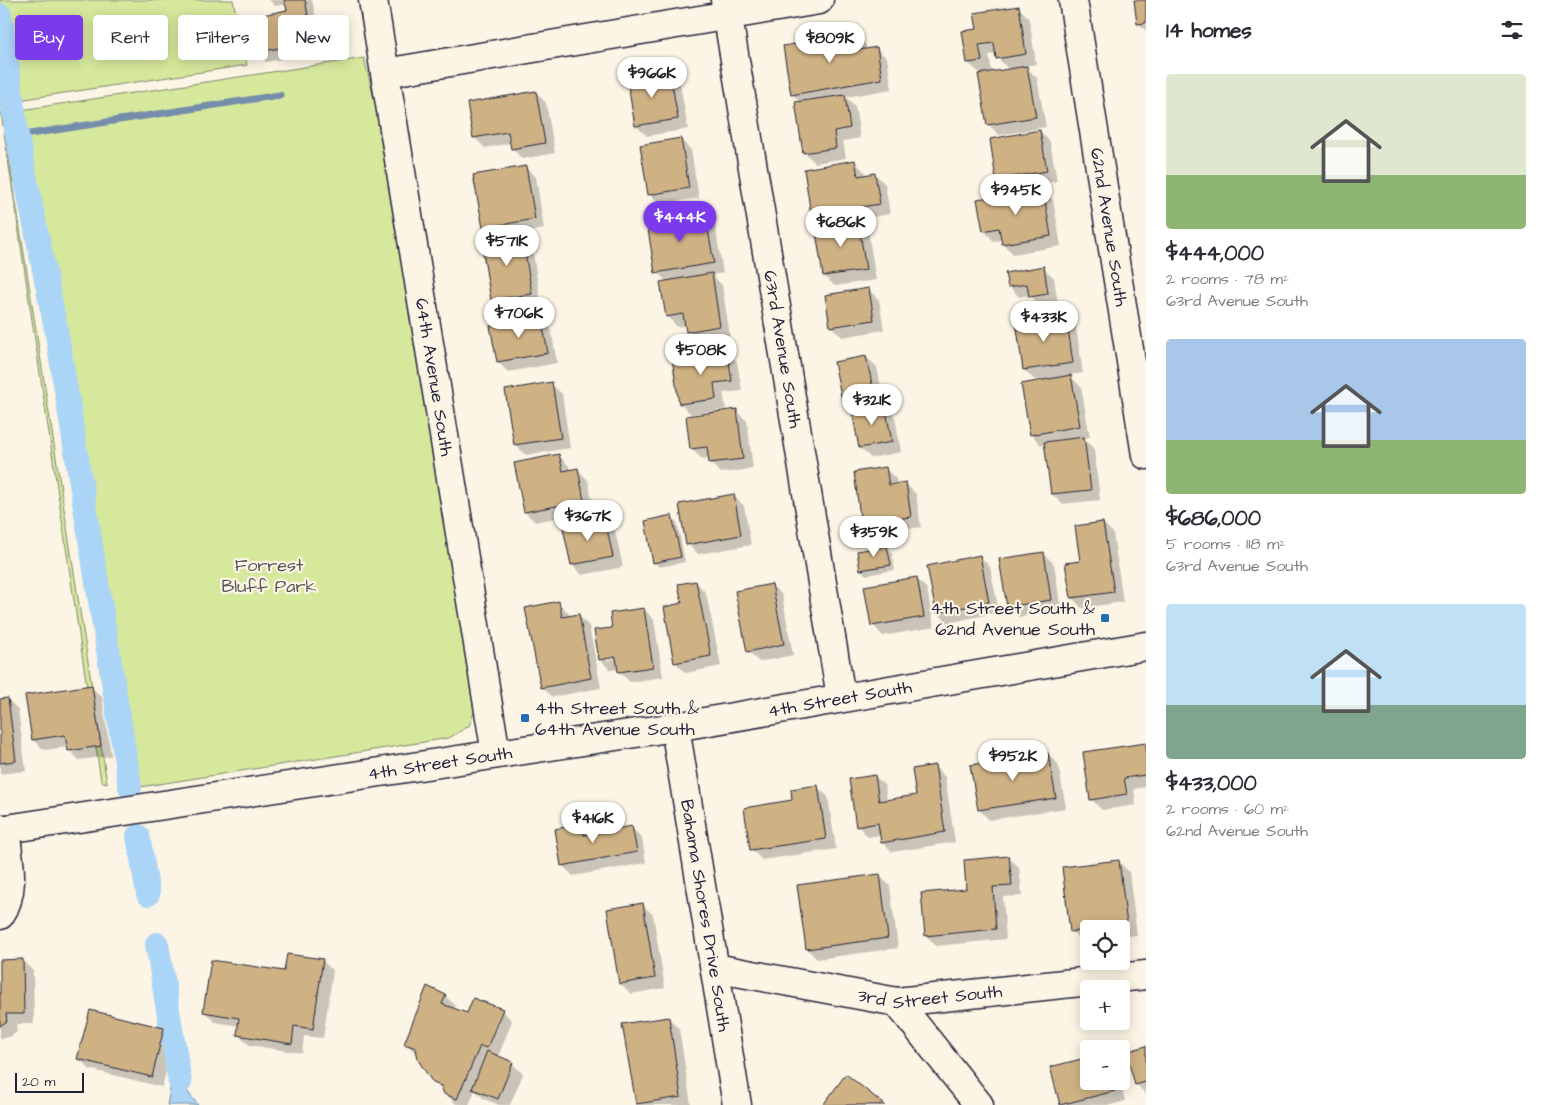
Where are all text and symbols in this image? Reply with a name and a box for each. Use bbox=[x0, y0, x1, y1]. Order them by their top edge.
chip: Buy bbox=[15, 15, 83, 60]
chip: Rent bbox=[93, 15, 168, 60]
chip: Filters bbox=[178, 15, 268, 60]
chip: New bbox=[278, 15, 349, 60]
text: 14 homes bbox=[1166, 16, 1252, 45]
icon: filters bbox=[1498, 16, 1526, 44]
pin: $809K bbox=[795, 22, 865, 64]
text: $809K bbox=[806, 27, 854, 49]
pin: $966K bbox=[617, 56, 687, 99]
text: $966K bbox=[628, 62, 676, 84]
icon: home bbox=[1301, 106, 1391, 196]
street label: 62nd Avenue South bbox=[1084, 146, 1134, 308]
pin: $945K bbox=[981, 174, 1051, 216]
text: $945K bbox=[991, 179, 1041, 201]
pin: $444K bbox=[645, 200, 715, 243]
text: $444K bbox=[654, 206, 706, 228]
pin: $686K bbox=[806, 206, 876, 248]
text: $686K bbox=[816, 211, 866, 233]
pin: $571K bbox=[472, 224, 542, 267]
text: $571K bbox=[486, 230, 528, 252]
text: $444,000 bbox=[1166, 239, 1264, 268]
street label: 63rd Avenue South bbox=[758, 268, 809, 430]
text: 2 rooms · 78 m² bbox=[1166, 268, 1289, 290]
text: 63rd Avenue South bbox=[1166, 290, 1308, 312]
street label: 64th Avenue South bbox=[409, 296, 460, 458]
pin: $706K bbox=[484, 296, 554, 339]
pin: $433K bbox=[1009, 300, 1079, 343]
text: $706K bbox=[495, 302, 543, 324]
text: $433K bbox=[1021, 306, 1067, 328]
pin: $508K bbox=[666, 334, 736, 376]
text: $508K bbox=[676, 339, 726, 361]
icon: home bbox=[1301, 371, 1391, 461]
pin: $321K bbox=[837, 384, 907, 426]
text: $321K bbox=[853, 389, 891, 411]
pin: $367K bbox=[553, 500, 623, 542]
text: $686,000 bbox=[1166, 504, 1261, 533]
text: $367K bbox=[565, 505, 611, 527]
pin: $359K bbox=[839, 516, 909, 558]
text: $359K bbox=[850, 521, 898, 543]
text: 5 rooms · 118 m² bbox=[1166, 533, 1285, 555]
park label: Forrest Bluff Park bbox=[222, 553, 316, 599]
text: 63rd Avenue South bbox=[1166, 555, 1308, 577]
place label: 4th Street South & 62nd Avenue South bbox=[930, 596, 1095, 642]
marker: 4th Street South & 62nd Avenue South bbox=[1099, 612, 1111, 624]
icon: home bbox=[1301, 636, 1391, 726]
street label: 4th Street South bbox=[766, 674, 914, 723]
place label: 4th Street South & 64th Avenue South bbox=[535, 696, 700, 742]
marker: 4th Street South & 64th Avenue South bbox=[519, 712, 531, 724]
street label: 4th Street South bbox=[366, 740, 514, 786]
pin: $952K bbox=[978, 740, 1048, 782]
text: $952K bbox=[989, 745, 1037, 767]
text: $433,000 bbox=[1166, 769, 1257, 798]
street label: Bahama Shores Drive South bbox=[675, 798, 737, 1033]
text: 2 rooms · 60 m² bbox=[1166, 798, 1289, 820]
pin: $416K bbox=[558, 802, 628, 844]
text: $416K bbox=[572, 807, 614, 829]
text: 62nd Avenue South bbox=[1166, 820, 1308, 842]
map controls bbox=[1080, 920, 1130, 1090]
button: locate bbox=[1080, 920, 1130, 970]
street label: 3rd Street South bbox=[856, 978, 1003, 1015]
button: + bbox=[1080, 980, 1130, 1030]
button: − bbox=[1080, 1040, 1130, 1090]
scale bar bbox=[15, 1070, 84, 1093]
text: 20 m bbox=[22, 1072, 55, 1092]

